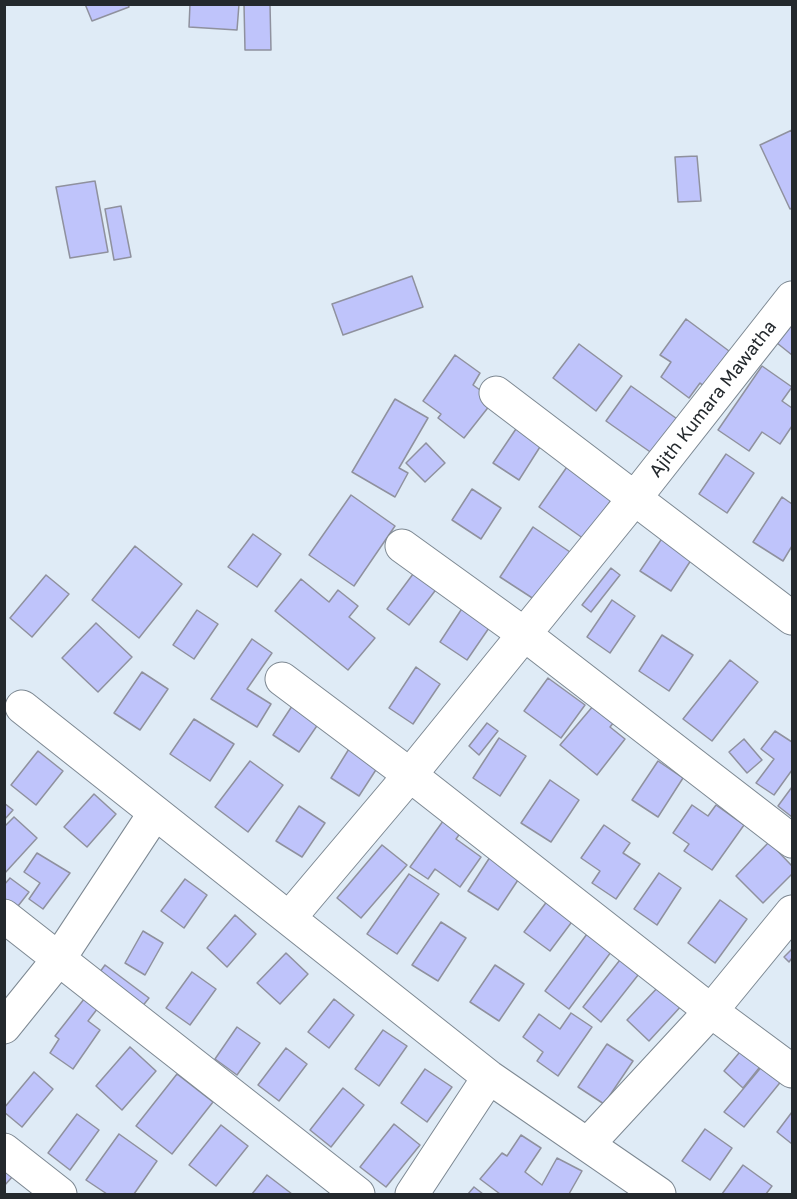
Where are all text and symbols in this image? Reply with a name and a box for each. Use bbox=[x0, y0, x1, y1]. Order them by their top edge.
street label: Ajith Kumara Mawatha bbox=[645, 316, 781, 482]

